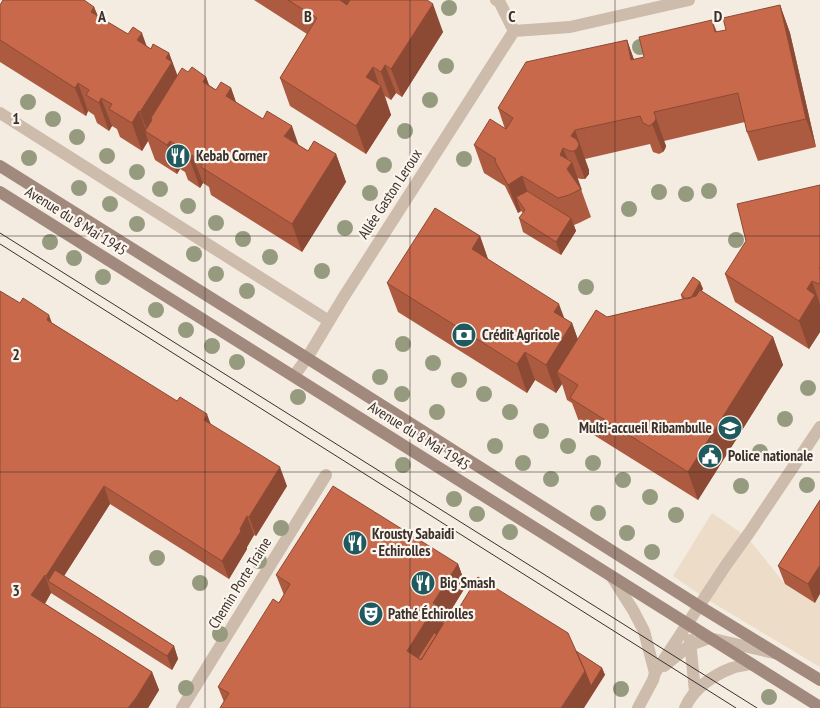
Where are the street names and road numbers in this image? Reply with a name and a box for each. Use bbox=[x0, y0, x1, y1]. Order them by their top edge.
street label: Allée Gaston Leroux bbox=[353, 145, 426, 242]
street label: Avenue du 8 Mai 1945 bbox=[22, 182, 131, 259]
street label: Avenue du 8 Mai 1945 bbox=[365, 397, 474, 474]
street label: Chemin Porte Traine bbox=[204, 533, 275, 632]

